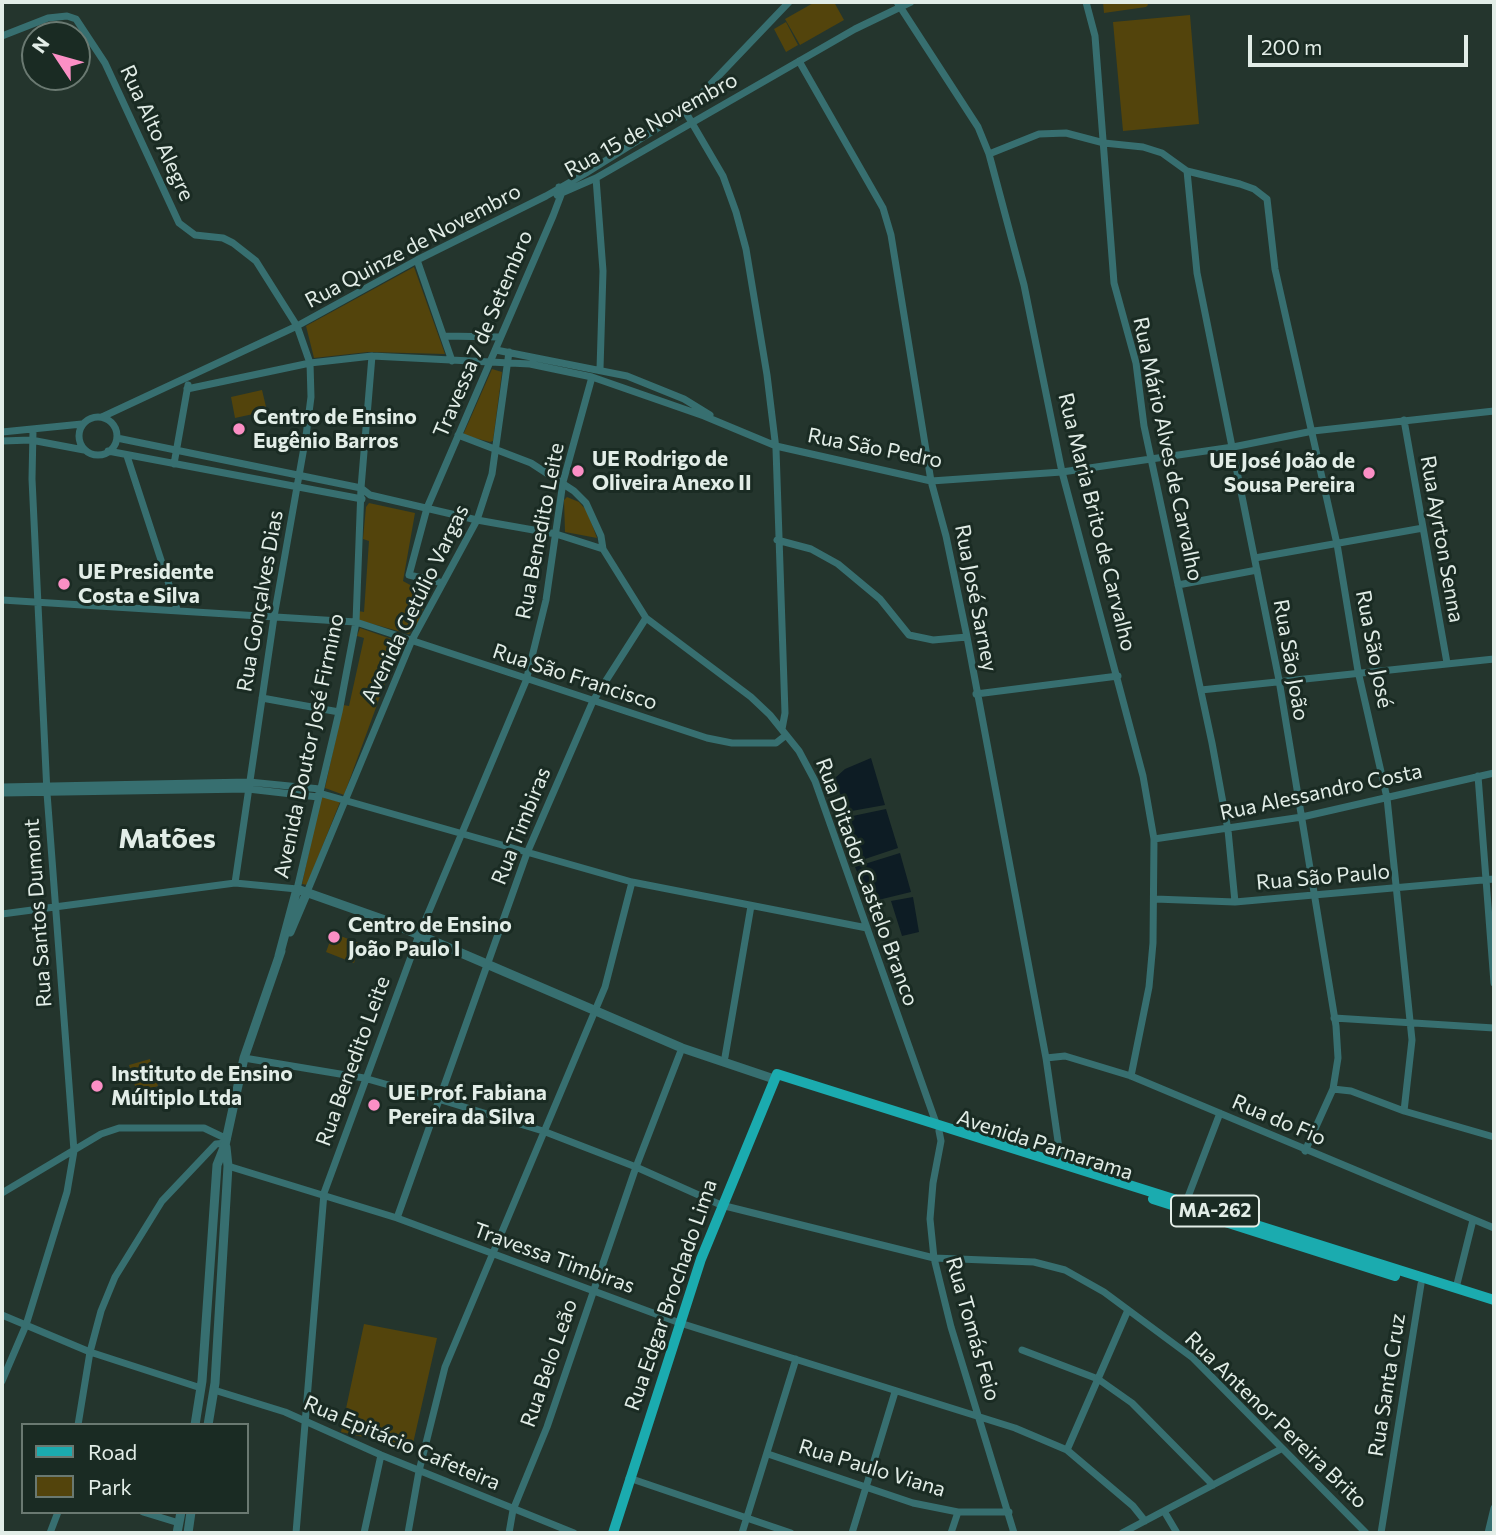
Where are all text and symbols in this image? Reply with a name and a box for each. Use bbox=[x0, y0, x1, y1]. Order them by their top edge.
north arrow bbox=[21, 21, 91, 91]
scale bar bbox=[1251, 21, 1472, 65]
text: N bbox=[27, 32, 54, 57]
text: 200 m bbox=[1261, 34, 1322, 59]
street label: Rua Alto Alegre bbox=[115, 61, 199, 205]
street label: Rua 15 de Novembro bbox=[560, 67, 742, 183]
street label: Rua Quinze de Novembro bbox=[301, 178, 525, 314]
street label: Travessa 7 de Setembro bbox=[428, 227, 538, 441]
street label: Rua Mário Alves de Carvalho bbox=[1128, 315, 1208, 583]
street label: Rua Maria Brito de Carvalho bbox=[1053, 390, 1141, 654]
place label: Centro de Ensino Eugênio Barros bbox=[253, 404, 417, 454]
marker: Centro de Ensino Eugênio Barros bbox=[231, 421, 247, 437]
street label: Rua São Pedro bbox=[805, 423, 945, 473]
street label: Rua Benedito Leite bbox=[511, 441, 569, 621]
place label: UE Rodrigo de Oliveira Anexo II bbox=[592, 446, 751, 496]
place label: UE José João de Sousa Pereira bbox=[1209, 448, 1355, 498]
street label: Rua Ayrton Senna bbox=[1415, 454, 1469, 624]
marker: UE Rodrigo de Oliveira Anexo II bbox=[570, 463, 586, 479]
marker: UE José João de Sousa Pereira bbox=[1361, 465, 1377, 481]
street label: Avenida Getúlio Vargas bbox=[356, 500, 474, 708]
street label: Rua Gonçalves Dias bbox=[232, 508, 288, 694]
street label: Rua José Sarney bbox=[949, 522, 1003, 674]
place label: UE Presidente Costa e Silva bbox=[78, 559, 214, 609]
marker: UE Presidente Costa e Silva bbox=[56, 576, 72, 592]
street label: Rua São José bbox=[1350, 588, 1398, 710]
street label: Rua São João bbox=[1268, 597, 1314, 723]
street label: Avenida Doutor José Firmino bbox=[269, 611, 349, 881]
street label: Rua São Francisco bbox=[489, 638, 661, 716]
street label: Rua Ditador Castelo Branco bbox=[810, 754, 924, 1010]
street label: Rua Alessandro Costa bbox=[1218, 758, 1424, 826]
street label: Rua Timbiras bbox=[486, 764, 556, 888]
street label: Rua Santos Dumont bbox=[19, 818, 57, 1008]
district label: Matões bbox=[118, 822, 216, 856]
street label: Rua São Paulo bbox=[1255, 859, 1391, 895]
place label: Centro de Ensino João Paulo I bbox=[348, 912, 512, 962]
marker: Centro de Ensino João Paulo I bbox=[326, 929, 342, 945]
street label: Rua Benedito Leite bbox=[311, 973, 395, 1149]
place label: Instituto de Ensino Múltiplo Ltda bbox=[111, 1061, 293, 1111]
marker: Instituto de Ensino Múltiplo Ltda bbox=[89, 1078, 105, 1094]
place label: UE Prof. Fabiana Pereira da Silva bbox=[388, 1080, 547, 1130]
street label: Rua do Fio bbox=[1228, 1089, 1330, 1151]
marker: UE Prof. Fabiana Pereira da Silva bbox=[366, 1097, 382, 1113]
street label: Avenida Parnarama bbox=[954, 1105, 1136, 1185]
street label: Rua Edgar Brochado Lima bbox=[620, 1176, 722, 1414]
road number: MA-262 bbox=[1171, 1196, 1259, 1226]
street label: Travessa Timbiras bbox=[470, 1217, 638, 1299]
street label: Rua Tomás Feio bbox=[940, 1254, 1006, 1404]
street label: Rua Belo Leão bbox=[515, 1296, 583, 1430]
street label: Rua Santa Cruz bbox=[1363, 1312, 1411, 1458]
street label: Rua Antenor Pereira Brito bbox=[1180, 1326, 1372, 1514]
street label: Rua Epitácio Cafeteira bbox=[300, 1390, 504, 1496]
legend bbox=[21, 1423, 248, 1514]
street label: Rua Paulo Viana bbox=[795, 1434, 949, 1502]
text: Road bbox=[88, 1439, 137, 1464]
text: Park bbox=[88, 1474, 132, 1499]

